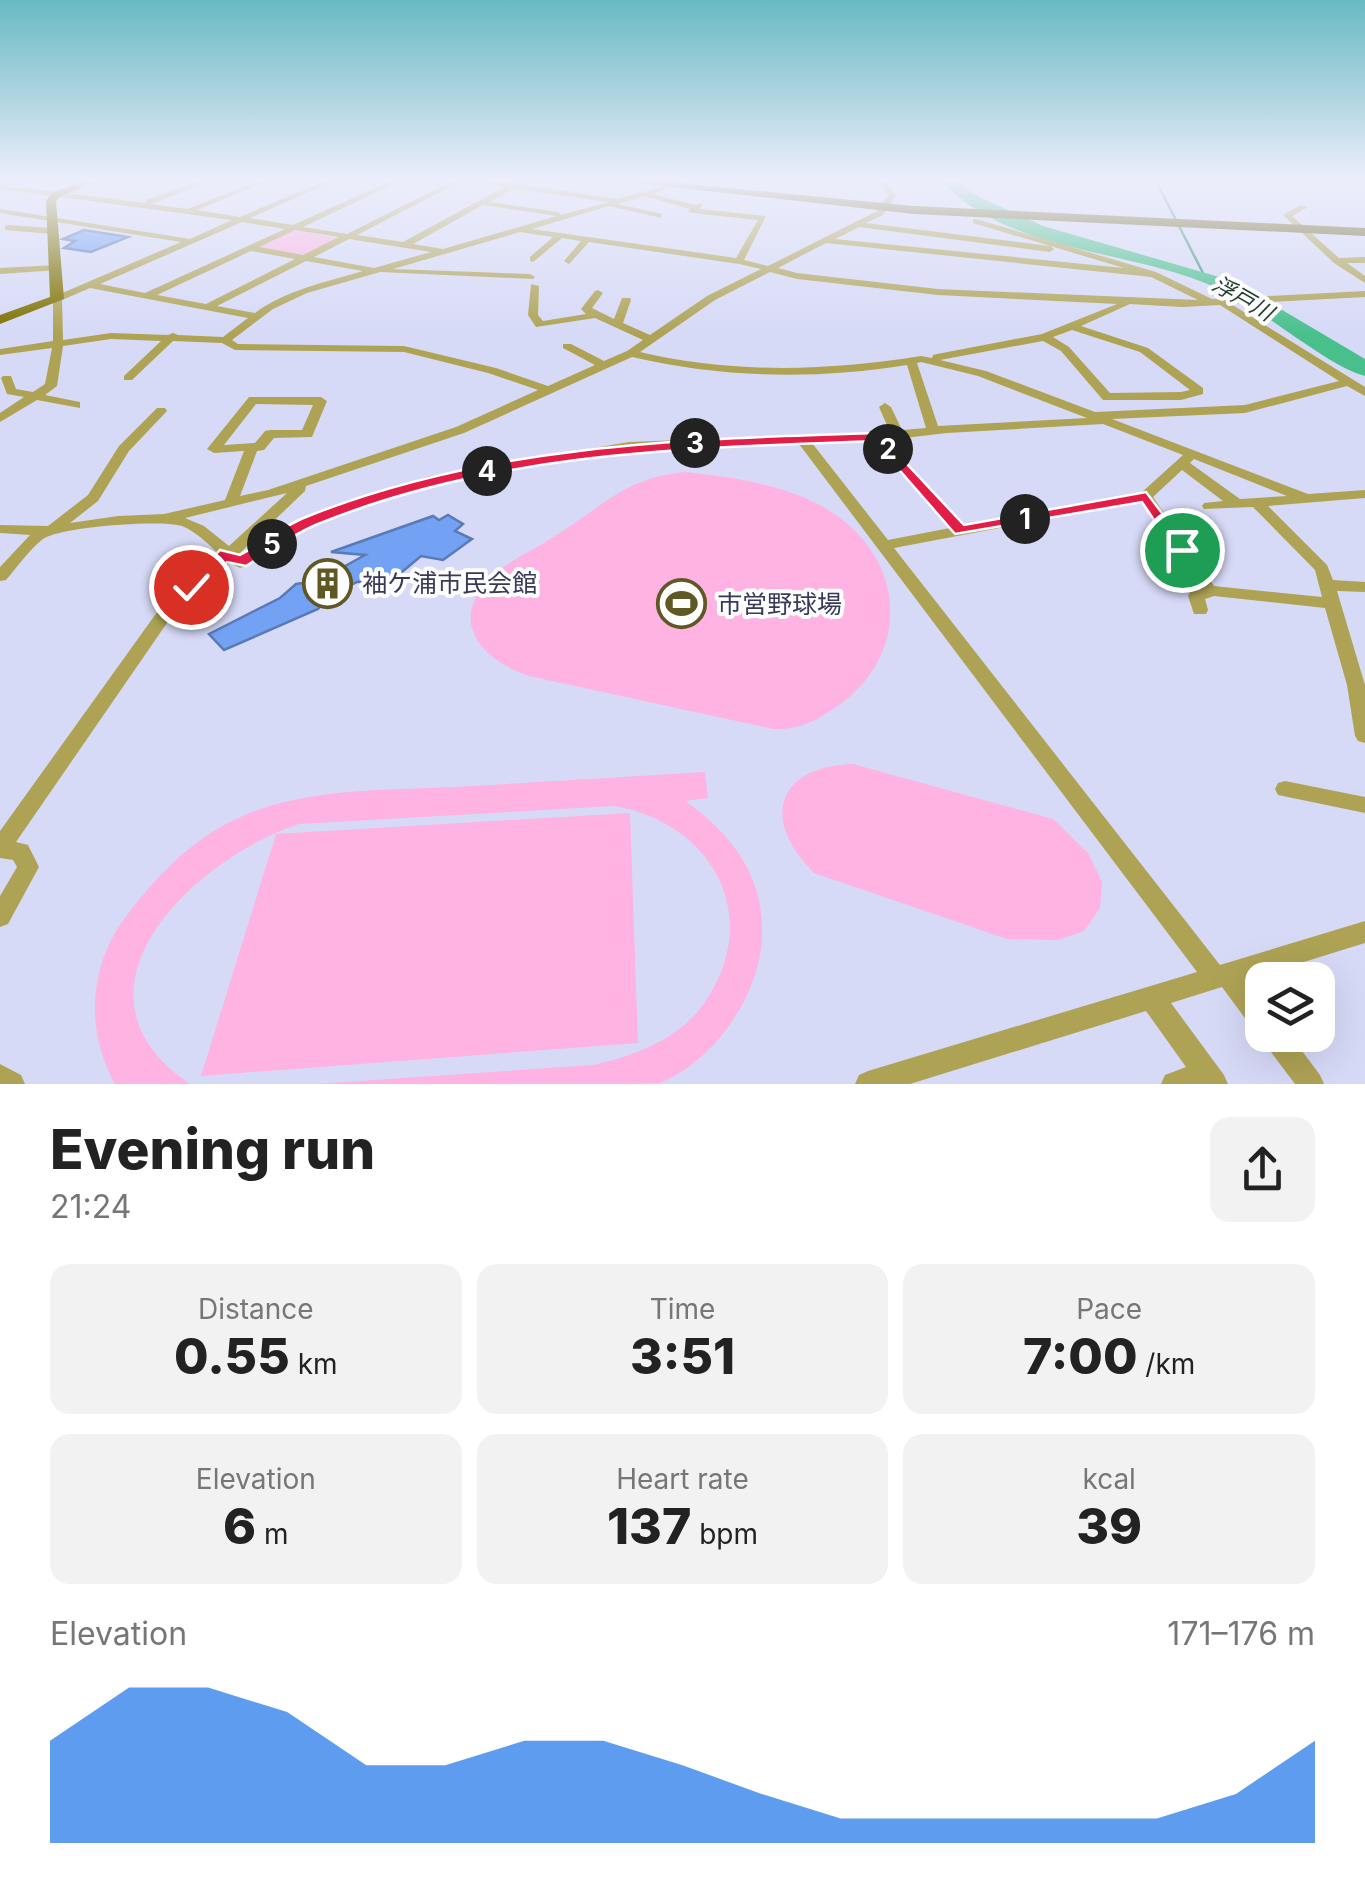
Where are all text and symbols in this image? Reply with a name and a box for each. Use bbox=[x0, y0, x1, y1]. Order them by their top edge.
water label: 浮戸川 bbox=[1208, 270, 1280, 327]
pin: 3 bbox=[670, 418, 720, 468]
pin: 2 bbox=[863, 424, 913, 474]
text: 3 bbox=[686, 426, 704, 460]
text: 2 bbox=[879, 432, 897, 466]
pin: 4 bbox=[462, 446, 512, 496]
text: 4 bbox=[478, 454, 496, 488]
pin: 1 bbox=[1000, 494, 1050, 544]
text: 1 bbox=[1019, 502, 1031, 536]
pin bbox=[1140, 508, 1225, 593]
pin: 5 bbox=[247, 519, 297, 569]
icon: arrive bbox=[1155, 523, 1210, 578]
text: 5 bbox=[263, 527, 281, 561]
pin bbox=[149, 545, 234, 630]
building icon: 袖ケ浦市民会館 bbox=[301, 557, 353, 609]
icon: check bbox=[164, 560, 219, 615]
place label: 袖ケ浦市民会館 bbox=[362, 568, 537, 598]
sports icon: 市営野球場 bbox=[656, 578, 708, 630]
place label: 市営野球場 bbox=[717, 589, 842, 619]
map controls bbox=[1245, 962, 1335, 1052]
button: layers bbox=[1245, 962, 1335, 1052]
text: Evening run bbox=[50, 1116, 375, 1182]
button: share bbox=[1210, 1117, 1315, 1222]
text: 21:24 bbox=[50, 1187, 131, 1226]
text: Distance bbox=[198, 1292, 314, 1326]
text: Time bbox=[650, 1292, 715, 1326]
text: Pace bbox=[1076, 1292, 1142, 1326]
text: 0.55 bbox=[174, 1326, 290, 1386]
text: 3:51 bbox=[630, 1326, 735, 1386]
text: 7:00 bbox=[1023, 1326, 1137, 1386]
text: km bbox=[290, 1347, 338, 1381]
text: /km bbox=[1137, 1347, 1195, 1381]
text: Elevation bbox=[196, 1462, 316, 1496]
text: Heart rate bbox=[616, 1462, 749, 1496]
text: kcal bbox=[1082, 1462, 1136, 1496]
text: 6 bbox=[223, 1496, 256, 1556]
text: 137 bbox=[607, 1496, 691, 1556]
text: 39 bbox=[1076, 1496, 1142, 1556]
text: m bbox=[256, 1517, 289, 1551]
text: bpm bbox=[691, 1517, 758, 1551]
text: Elevation bbox=[50, 1614, 187, 1653]
text: 171–176 m bbox=[1167, 1614, 1315, 1653]

